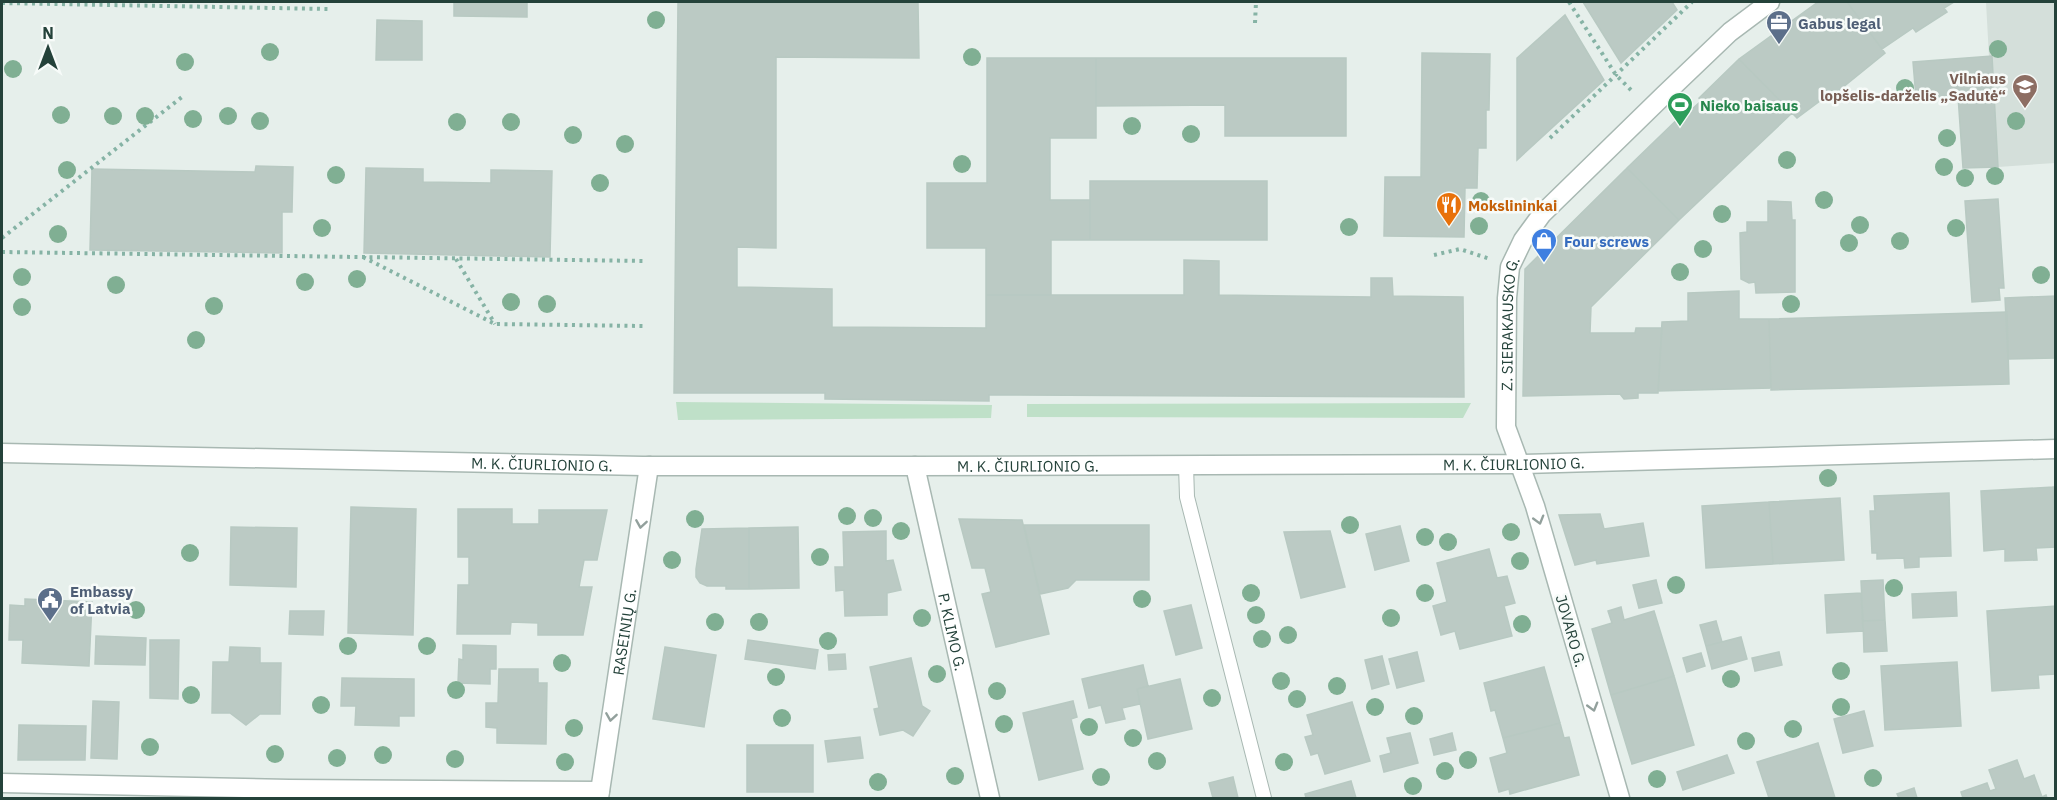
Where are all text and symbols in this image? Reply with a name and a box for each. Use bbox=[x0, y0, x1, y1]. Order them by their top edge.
office icon: Gabus legal bbox=[1764, 8, 1794, 46]
place label: Gabus legal bbox=[1798, 14, 1881, 33]
north arrow bbox=[18, 18, 78, 78]
text: N bbox=[42, 23, 54, 43]
place label: Vilniaus lopšelis-darželis „Sadutė“ bbox=[1820, 69, 2006, 105]
school or university icon: Vilniaus lopšelis-darželis „Sadutė“ bbox=[2010, 72, 2040, 110]
sports icon: Nieko baisaus bbox=[1665, 90, 1695, 128]
place label: Nieko baisaus bbox=[1700, 96, 1799, 115]
restaurant icon: Mokslininkai bbox=[1434, 190, 1464, 228]
place label: Mokslininkai bbox=[1468, 196, 1557, 215]
shop icon: Four screws bbox=[1529, 226, 1559, 264]
place label: Four screws bbox=[1564, 232, 1650, 251]
street label: Z. SIERAKAUSKO G. bbox=[1497, 253, 1523, 391]
street label: M. K. ČIURLIONIO G. bbox=[471, 453, 613, 475]
street label: M. K. ČIURLIONIO G. bbox=[1443, 453, 1585, 474]
street label: M. K. ČIURLIONIO G. bbox=[957, 456, 1099, 475]
one-way arrow bbox=[1532, 514, 1544, 524]
one-way arrow bbox=[635, 519, 647, 529]
place label: Embassy of Latvia bbox=[70, 582, 133, 618]
public building icon: Embassy of Latvia bbox=[35, 585, 65, 623]
street label: RASEINIŲ G. bbox=[608, 587, 640, 677]
street label: P. KLIMO G. bbox=[934, 591, 970, 673]
street label: JOVARO G. bbox=[1552, 593, 1590, 669]
one-way arrow bbox=[1586, 701, 1598, 712]
one-way arrow bbox=[606, 712, 618, 721]

